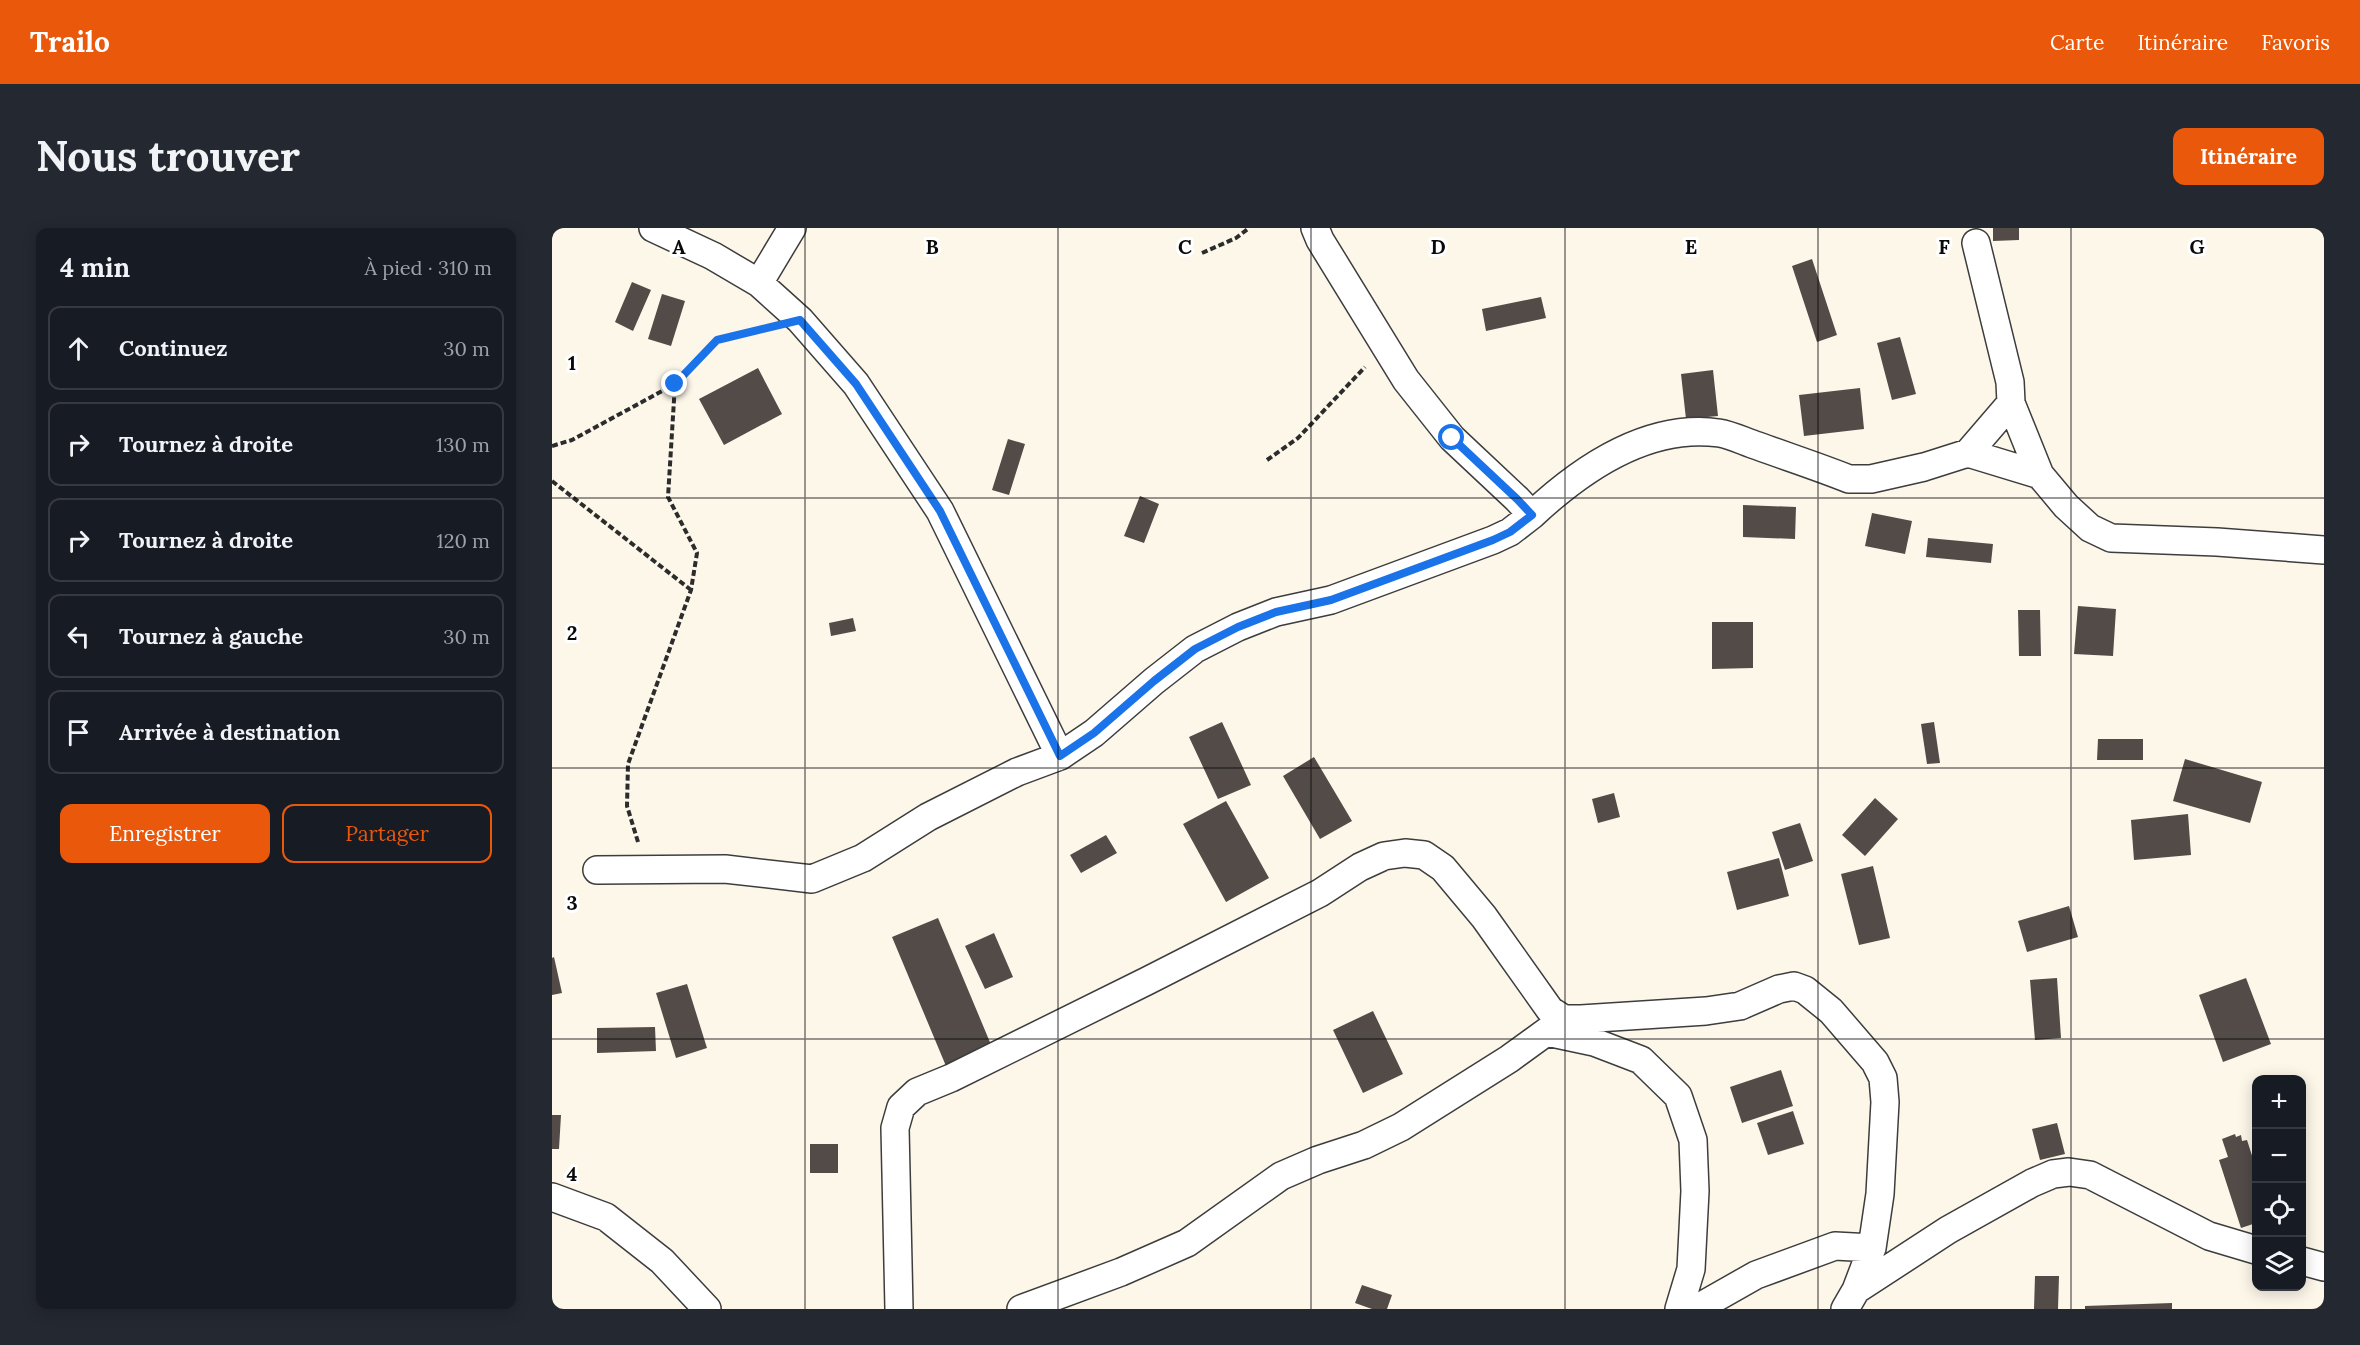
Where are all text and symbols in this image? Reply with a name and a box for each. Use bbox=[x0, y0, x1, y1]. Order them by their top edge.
text: Trailo bbox=[30, 24, 110, 60]
text: Carte bbox=[2050, 29, 2104, 56]
text: Itinéraire bbox=[2137, 29, 2228, 56]
text: Favoris bbox=[2261, 29, 2330, 56]
button: Itinéraire bbox=[2173, 128, 2324, 185]
text: Nous trouver bbox=[36, 129, 300, 183]
text: A bbox=[672, 234, 686, 259]
text: B bbox=[925, 234, 939, 259]
text: C bbox=[1178, 234, 1192, 259]
text: D bbox=[1430, 234, 1446, 259]
text: E bbox=[1685, 234, 1697, 259]
text: F bbox=[1938, 234, 1950, 259]
text: G bbox=[2189, 234, 2205, 259]
text: 4 min bbox=[60, 251, 130, 284]
text: À pied · 310 m bbox=[364, 255, 492, 280]
icon: ahead bbox=[62, 332, 95, 365]
text: Continuez bbox=[119, 334, 227, 362]
text: 30 m bbox=[443, 336, 490, 361]
text: 1 bbox=[568, 350, 576, 375]
route end bbox=[661, 370, 687, 396]
route start bbox=[1438, 424, 1464, 450]
icon: right bbox=[62, 428, 95, 461]
text: Tournez à droite bbox=[119, 430, 293, 458]
text: 130 m bbox=[436, 432, 490, 457]
icon: right bbox=[62, 524, 95, 557]
text: Tournez à droite bbox=[119, 526, 293, 554]
text: 120 m bbox=[436, 528, 490, 553]
icon: left bbox=[62, 620, 95, 653]
text: 2 bbox=[567, 620, 577, 645]
text: Tournez à gauche bbox=[119, 622, 303, 650]
text: 30 m bbox=[443, 624, 490, 649]
icon: arrive bbox=[62, 716, 95, 749]
text: Arrivée à destination bbox=[119, 718, 340, 746]
button: Enregistrer bbox=[60, 804, 270, 863]
button: Partager bbox=[282, 804, 492, 863]
text: 3 bbox=[566, 890, 578, 915]
map controls bbox=[2252, 1075, 2306, 1291]
button: + bbox=[2252, 1075, 2306, 1129]
button: − bbox=[2252, 1129, 2306, 1183]
text: 4 bbox=[567, 1161, 578, 1186]
button: locate bbox=[2252, 1183, 2306, 1237]
button: layers bbox=[2252, 1237, 2306, 1291]

